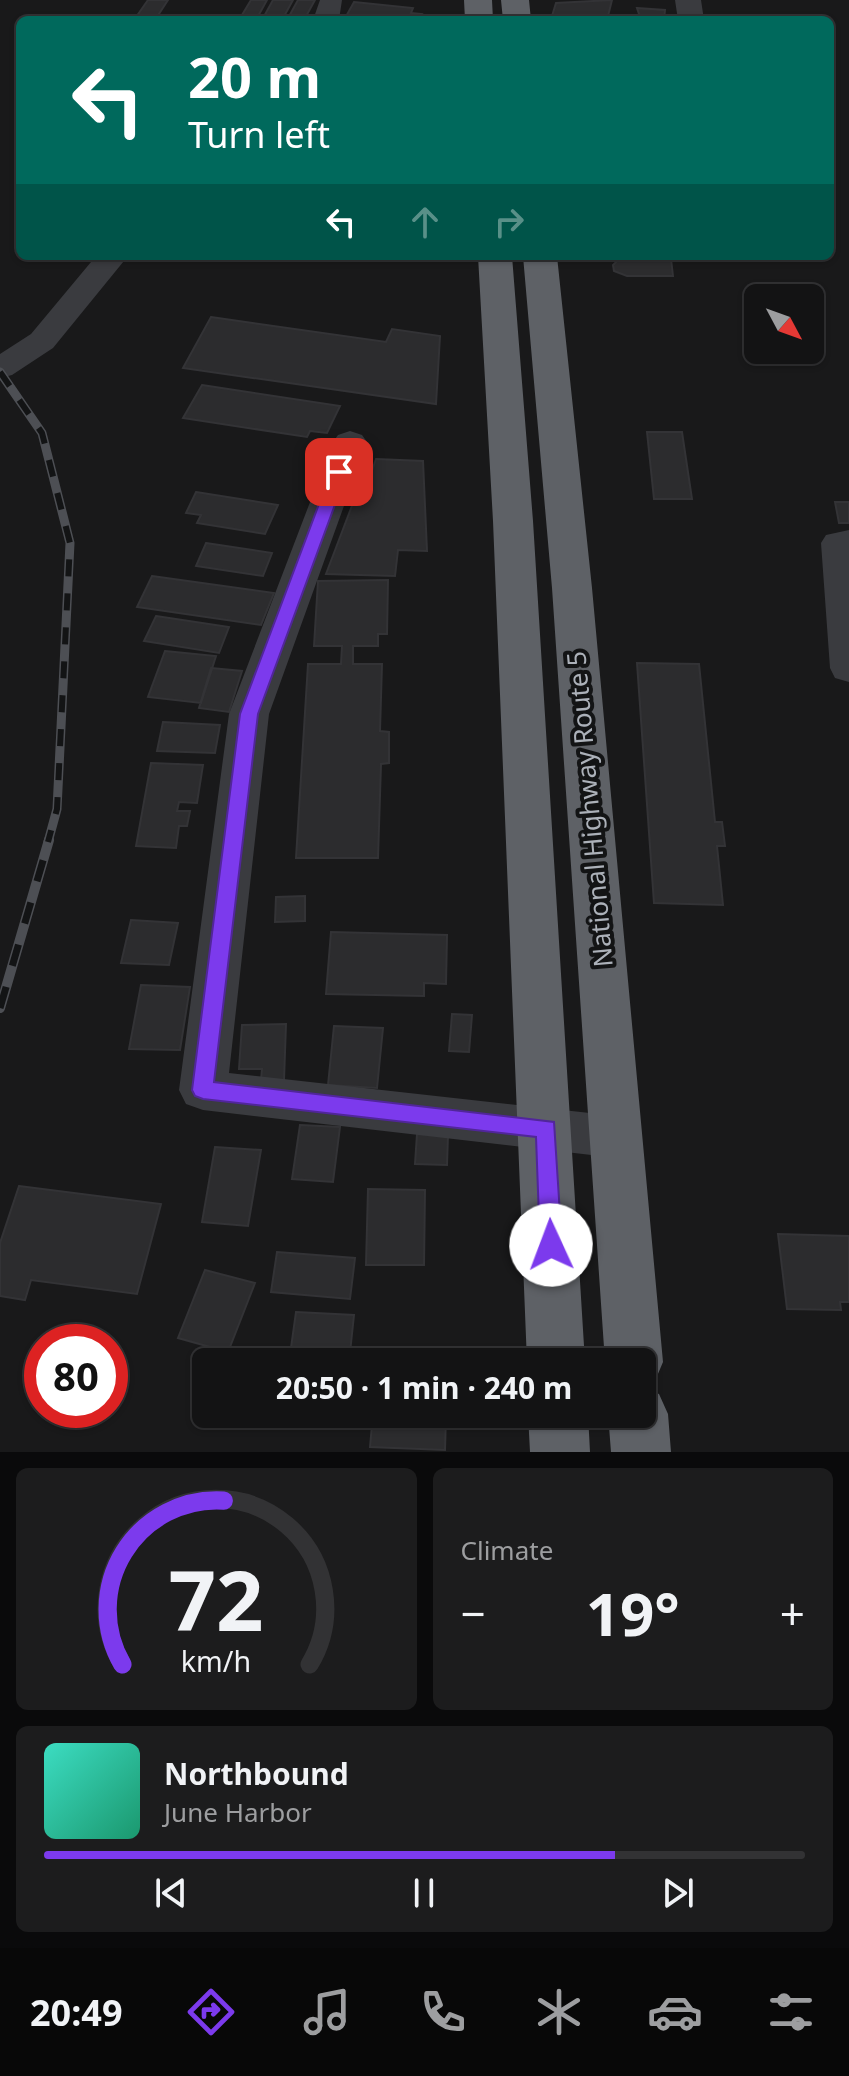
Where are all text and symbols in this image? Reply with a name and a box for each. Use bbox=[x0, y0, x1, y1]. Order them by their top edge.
text: 20 m bbox=[188, 38, 321, 114]
icon: left bbox=[56, 48, 160, 152]
text: Turn left bbox=[188, 110, 330, 159]
icon: left bbox=[319, 200, 363, 244]
icon: ahead bbox=[403, 200, 447, 244]
icon: right bbox=[487, 200, 531, 244]
north arrow bbox=[744, 284, 824, 364]
map controls bbox=[744, 284, 824, 364]
pin bbox=[305, 438, 373, 506]
icon: arrive bbox=[317, 450, 361, 494]
street label: National Highway Route 5 bbox=[557, 650, 621, 969]
position arrow bbox=[509, 1203, 593, 1287]
speed limit sign: 80 bbox=[24, 1324, 128, 1428]
text: 20:50 · 1 min · 240 m bbox=[276, 1367, 572, 1408]
text: Climate bbox=[461, 1532, 553, 1568]
text: 72 bbox=[169, 1542, 264, 1655]
text: 19° bbox=[586, 1572, 680, 1654]
text: − bbox=[461, 1583, 486, 1643]
text: + bbox=[780, 1583, 805, 1643]
text: km/h bbox=[181, 1641, 251, 1680]
text: Northbound bbox=[164, 1753, 349, 1794]
text: June Harbor bbox=[164, 1794, 312, 1830]
icon: previous bbox=[149, 1871, 193, 1915]
icon: pause bbox=[402, 1871, 446, 1915]
icon: next bbox=[656, 1871, 700, 1915]
icon: directions bbox=[183, 1984, 239, 2040]
icon: music bbox=[299, 1984, 355, 2040]
icon: phone bbox=[415, 1984, 471, 2040]
icon: climate bbox=[531, 1984, 587, 2040]
icon: car bbox=[647, 1984, 703, 2040]
icon: filters bbox=[763, 1984, 819, 2040]
text: 20:49 bbox=[30, 1988, 123, 2037]

